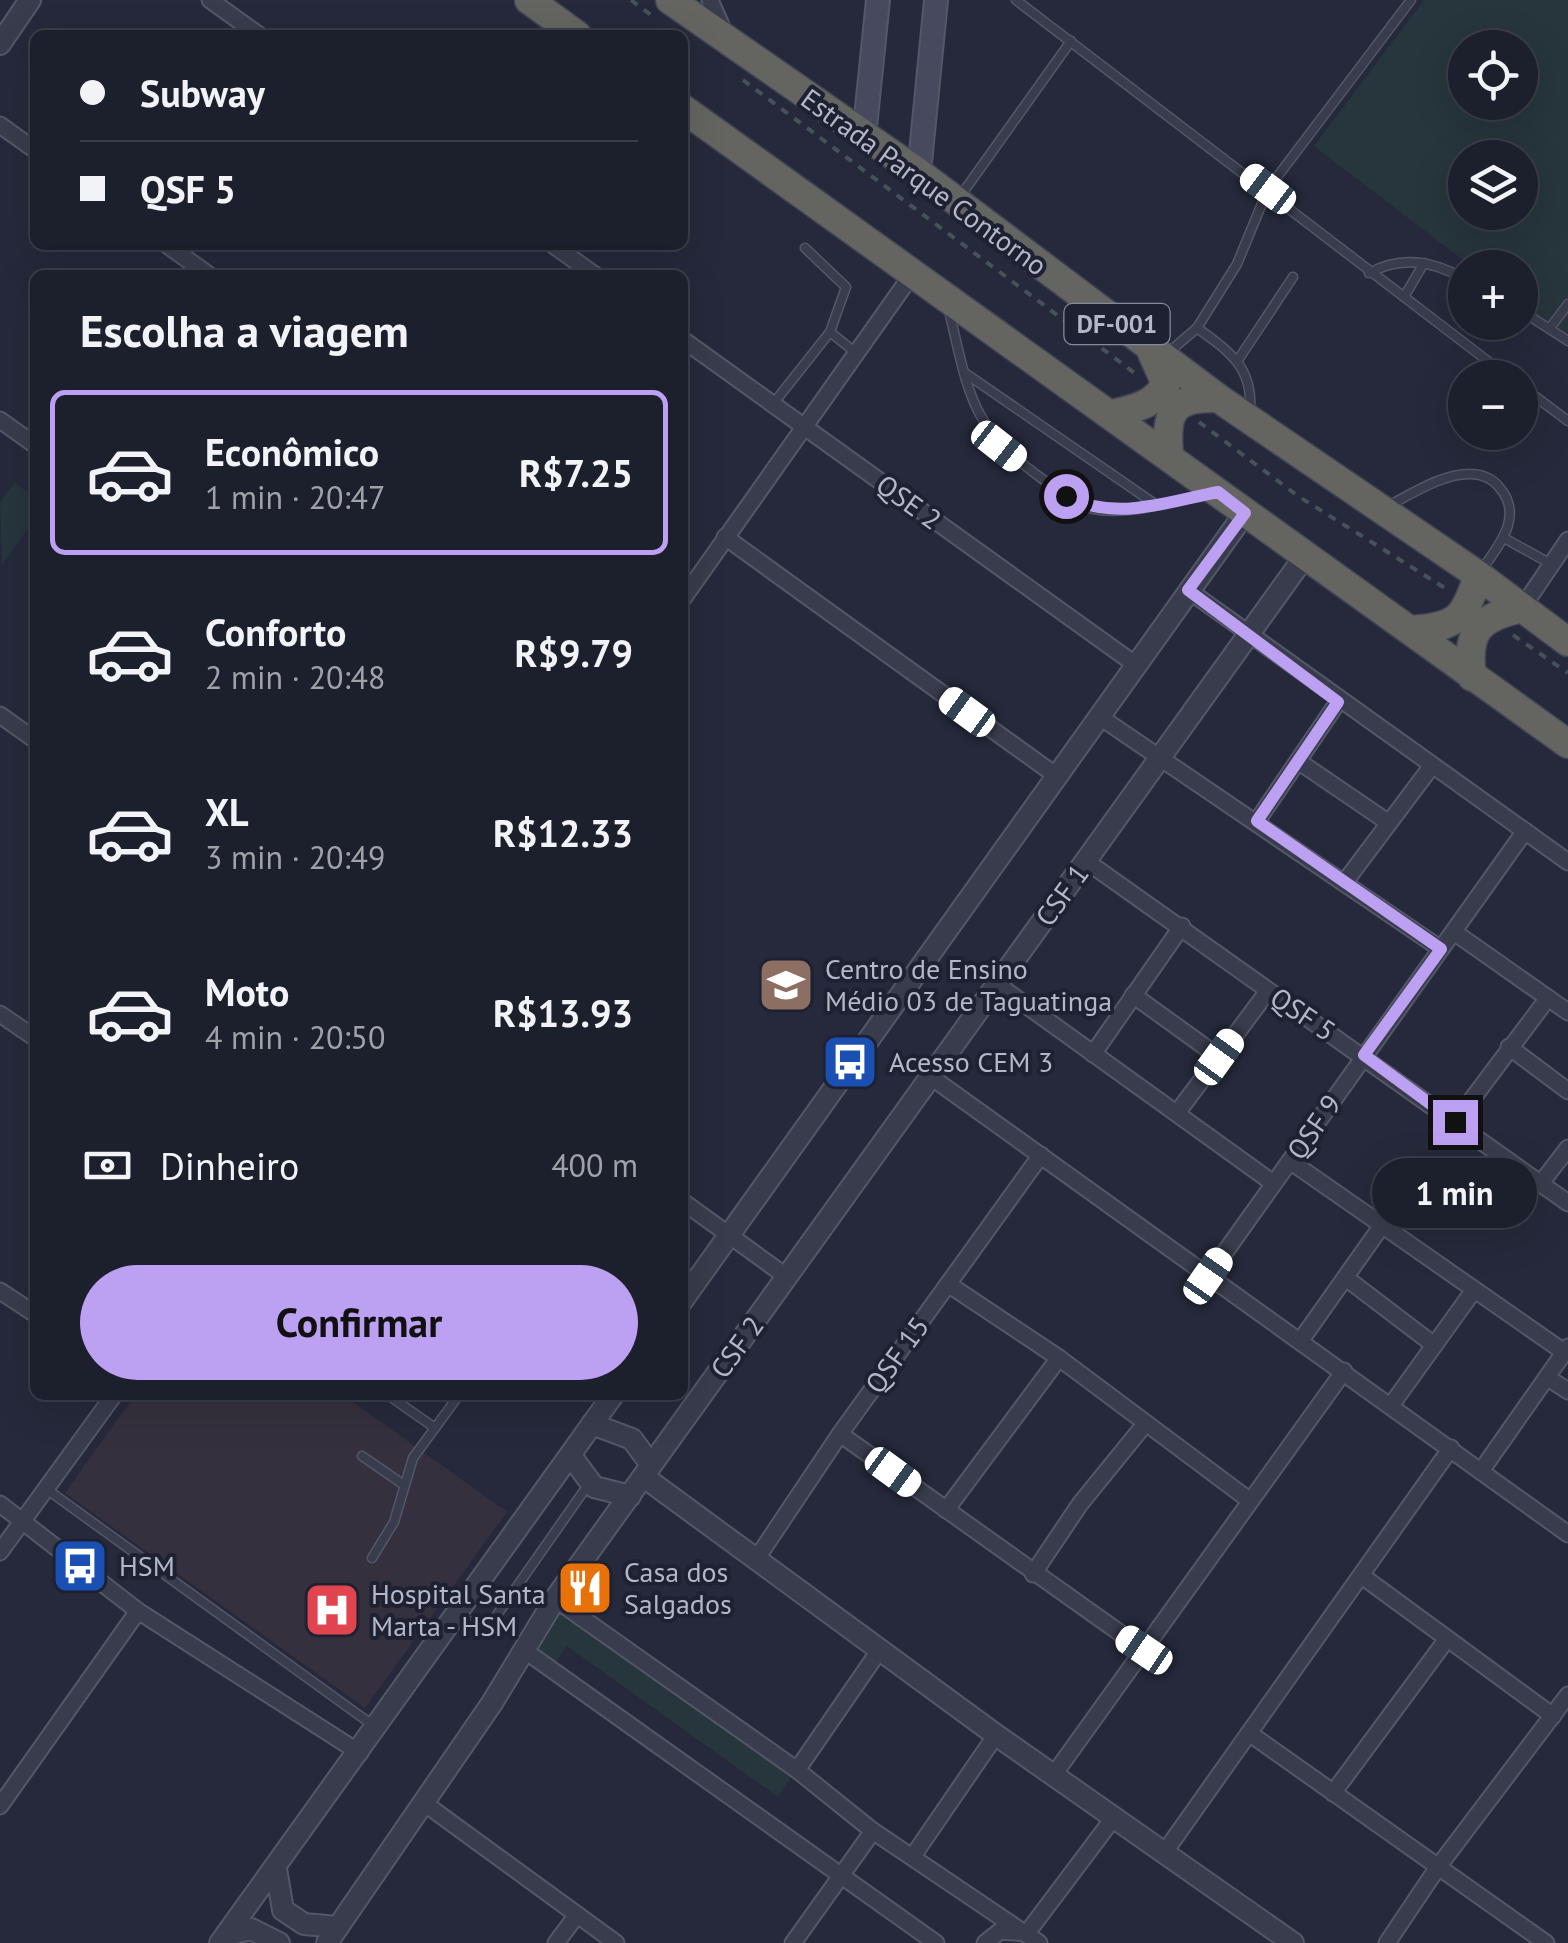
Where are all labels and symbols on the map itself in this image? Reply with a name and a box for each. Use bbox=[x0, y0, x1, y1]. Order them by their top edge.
street label: Estrada Parque Contorno bbox=[794, 80, 1055, 283]
car bbox=[1235, 159, 1301, 219]
road number: DF-001 bbox=[1064, 304, 1170, 344]
car bbox=[966, 416, 1032, 476]
street label: QSE 2 bbox=[869, 466, 949, 538]
route start bbox=[1044, 474, 1089, 519]
car bbox=[934, 682, 1000, 742]
street label: CSF 1 bbox=[1027, 856, 1097, 933]
place label: Centro de Ensino Médio 03 de Taguatinga bbox=[825, 950, 1112, 1019]
school or university icon: Centro de Ensino Médio 03 de Taguatinga bbox=[756, 955, 816, 1015]
street label: QSF 5 bbox=[1263, 978, 1343, 1049]
car bbox=[1189, 1024, 1249, 1090]
bus stop icon: Acesso CEM 3 bbox=[820, 1032, 880, 1092]
place label: Acesso CEM 3 bbox=[889, 1043, 1053, 1080]
street label: QSF 9 bbox=[1278, 1087, 1349, 1167]
route end bbox=[1433, 1100, 1478, 1145]
callout: 1 min bbox=[1372, 1157, 1538, 1227]
car bbox=[1179, 1243, 1237, 1309]
street label: CSF 2 bbox=[702, 1308, 772, 1385]
street label: QSF 15 bbox=[856, 1309, 937, 1401]
car bbox=[860, 1442, 926, 1502]
bus stop icon: HSM bbox=[50, 1536, 110, 1596]
place label: HSM bbox=[119, 1547, 175, 1584]
place label: Casa dos Salgados bbox=[624, 1553, 732, 1622]
restaurant icon: Casa dos Salgados bbox=[555, 1558, 615, 1618]
place label: Hospital Santa Marta - HSM bbox=[371, 1575, 546, 1644]
hospital icon: Hospital Santa Marta - HSM bbox=[302, 1580, 362, 1640]
car bbox=[1111, 1621, 1177, 1679]

